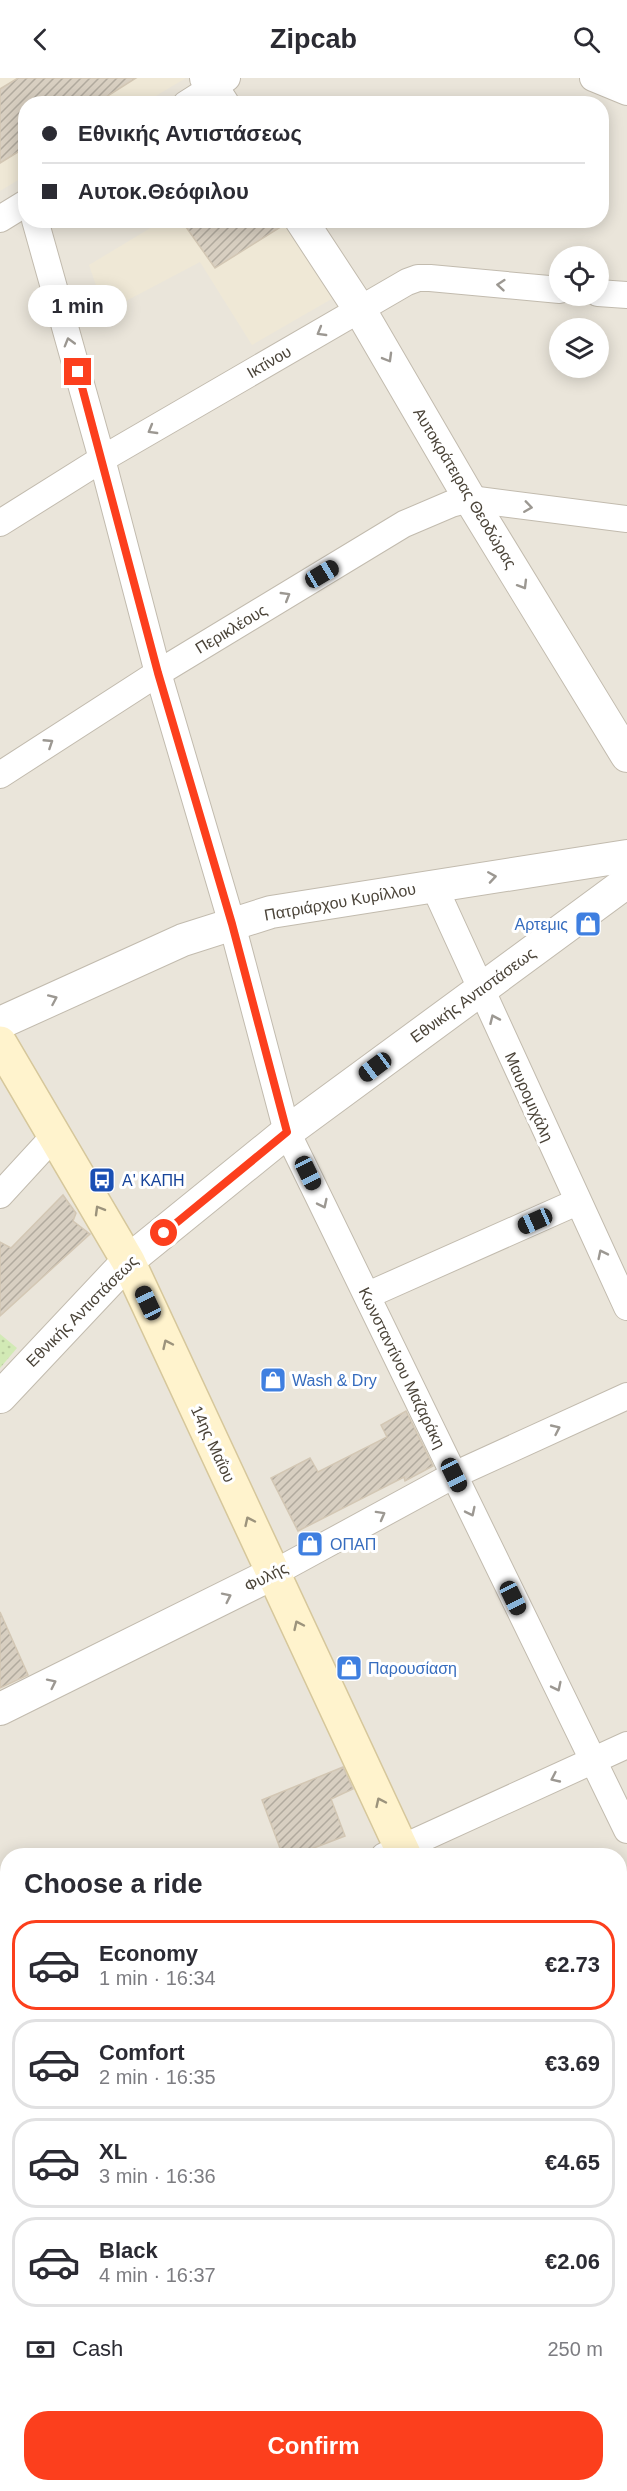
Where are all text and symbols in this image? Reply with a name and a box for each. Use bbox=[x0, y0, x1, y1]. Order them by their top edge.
icon: back bbox=[24, 23, 57, 56]
icon: search bbox=[570, 23, 603, 56]
text: Zipcab bbox=[270, 24, 357, 54]
text: Εθνικής Αντιστάσεως bbox=[78, 121, 302, 146]
text: Αυτοκ.Θεόφιλου bbox=[78, 179, 249, 204]
map controls bbox=[549, 246, 609, 378]
button: locate bbox=[549, 246, 609, 306]
one-way arrow bbox=[497, 279, 506, 292]
callout: 1 min bbox=[28, 285, 128, 327]
text: 1 min bbox=[51, 295, 104, 317]
button: layers bbox=[549, 318, 609, 378]
one-way arrow bbox=[317, 325, 327, 336]
one-way arrow bbox=[64, 337, 76, 348]
street label: Ικτίνου bbox=[244, 343, 294, 381]
one-way arrow bbox=[381, 352, 393, 362]
route end bbox=[64, 358, 91, 385]
street label: Αυτοκράτειρας Θεοδώρας bbox=[410, 405, 520, 572]
one-way arrow bbox=[148, 423, 158, 434]
one-way arrow bbox=[523, 501, 533, 513]
car bbox=[302, 557, 342, 591]
one-way arrow bbox=[515, 579, 527, 589]
one-way arrow bbox=[280, 591, 290, 603]
street label: Περικλέους bbox=[192, 601, 270, 657]
one-way arrow bbox=[42, 739, 53, 750]
one-way arrow bbox=[487, 872, 496, 884]
street label: Πατριάρχου Κυρίλλου bbox=[263, 880, 417, 924]
shop icon: Αρτεμις bbox=[573, 909, 603, 939]
place label: Αρτεμις bbox=[515, 916, 568, 933]
street label: Εθνικής Αντιστάσεως bbox=[407, 944, 539, 1046]
one-way arrow bbox=[47, 994, 58, 1006]
one-way arrow bbox=[490, 1015, 502, 1026]
car bbox=[355, 1049, 395, 1085]
street label: Μαυρομιχάλη bbox=[502, 1050, 556, 1144]
car bbox=[292, 1153, 324, 1193]
bus stop icon: Α' ΚΑΠΗ bbox=[87, 1165, 117, 1195]
place label: Α' ΚΑΠΗ bbox=[122, 1172, 185, 1189]
one-way arrow bbox=[315, 1197, 327, 1208]
car bbox=[515, 1205, 555, 1237]
one-way arrow bbox=[95, 1206, 107, 1216]
route start bbox=[150, 1219, 177, 1246]
one-way arrow bbox=[597, 1249, 609, 1260]
street label: Εθνικής Αντιστάσεως bbox=[23, 1252, 141, 1370]
car bbox=[132, 1283, 164, 1323]
street label: Κωνσταντίνου Μαζαράκη bbox=[355, 1285, 448, 1452]
one-way arrow bbox=[162, 1339, 174, 1350]
shop icon: Wash & Dry bbox=[258, 1365, 288, 1395]
place label: Wash & Dry bbox=[292, 1372, 377, 1389]
street label: 14ης Μαΐου bbox=[188, 1403, 238, 1485]
one-way arrow bbox=[549, 1424, 560, 1436]
car bbox=[438, 1455, 470, 1495]
one-way arrow bbox=[464, 1505, 476, 1516]
one-way arrow bbox=[375, 1511, 385, 1522]
one-way arrow bbox=[245, 1516, 257, 1527]
shop icon: ΟΠΑΠ bbox=[295, 1529, 325, 1559]
place label: ΟΠΑΠ bbox=[330, 1536, 376, 1553]
street label: Φυλής bbox=[242, 1559, 291, 1595]
car bbox=[497, 1578, 529, 1618]
one-way arrow bbox=[221, 1592, 232, 1604]
one-way arrow bbox=[294, 1621, 306, 1632]
shop icon: Παρουσίαση bbox=[334, 1653, 364, 1683]
place label: Παρουσίαση bbox=[368, 1660, 457, 1677]
one-way arrow bbox=[46, 1679, 57, 1690]
one-way arrow bbox=[549, 1681, 561, 1692]
one-way arrow bbox=[550, 1771, 561, 1783]
one-way arrow bbox=[376, 1798, 388, 1809]
text: Choose a ride bbox=[24, 1869, 203, 1899]
icon: car bbox=[27, 1938, 81, 1992]
text: Economy bbox=[99, 1941, 198, 1966]
text: €2.73 bbox=[545, 1952, 600, 1977]
text: 1 min · 16:34 bbox=[99, 1967, 216, 1989]
icon: car bbox=[27, 2037, 81, 2091]
text: Comfort bbox=[99, 2040, 185, 2065]
text: €3.69 bbox=[545, 2051, 600, 2076]
text: 2 min · 16:35 bbox=[99, 2066, 216, 2088]
icon: car bbox=[27, 2136, 81, 2190]
text: XL bbox=[99, 2139, 127, 2164]
text: €4.65 bbox=[545, 2150, 600, 2175]
text: 3 min · 16:36 bbox=[99, 2165, 216, 2187]
icon: car bbox=[27, 2235, 81, 2289]
text: Black bbox=[99, 2238, 158, 2263]
text: €2.06 bbox=[545, 2249, 600, 2274]
text: 4 min · 16:37 bbox=[99, 2264, 216, 2286]
icon: cash bbox=[24, 2333, 57, 2366]
text: Cash bbox=[72, 2336, 123, 2361]
text: 250 m bbox=[547, 2338, 603, 2360]
button: Confirm bbox=[24, 2411, 603, 2480]

